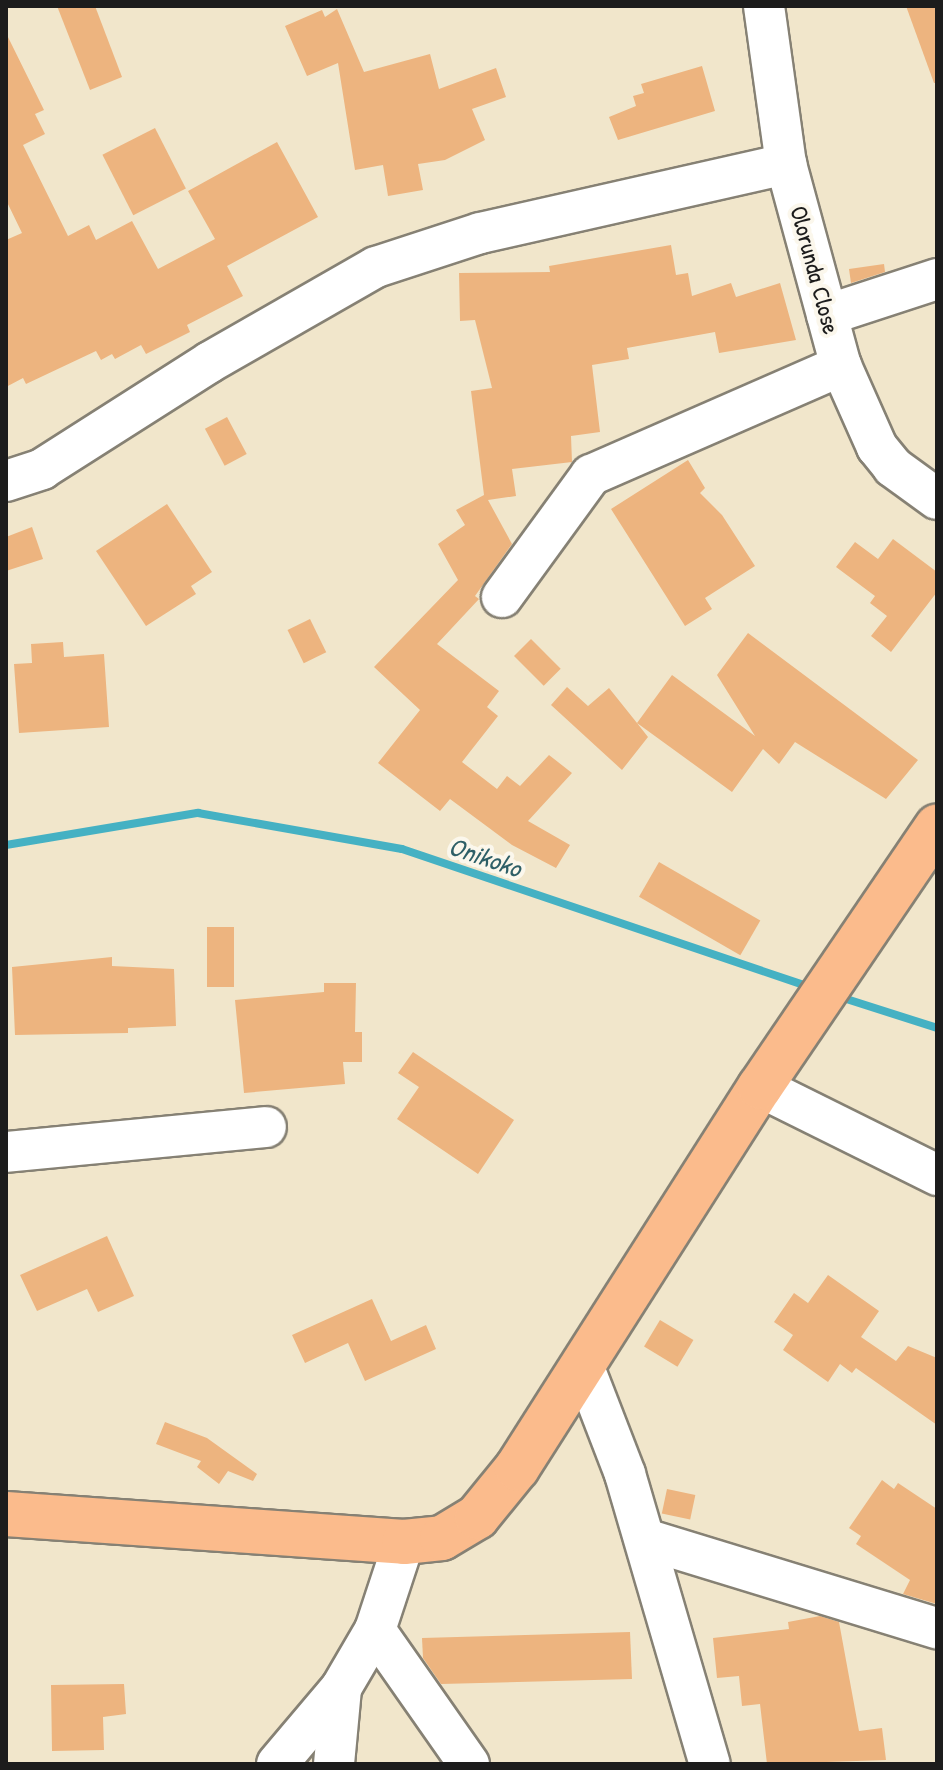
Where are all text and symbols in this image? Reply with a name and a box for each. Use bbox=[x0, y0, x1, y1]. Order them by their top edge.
street label: Olorunda Close bbox=[784, 203, 846, 337]
water label: Onikoko bbox=[445, 830, 525, 884]

